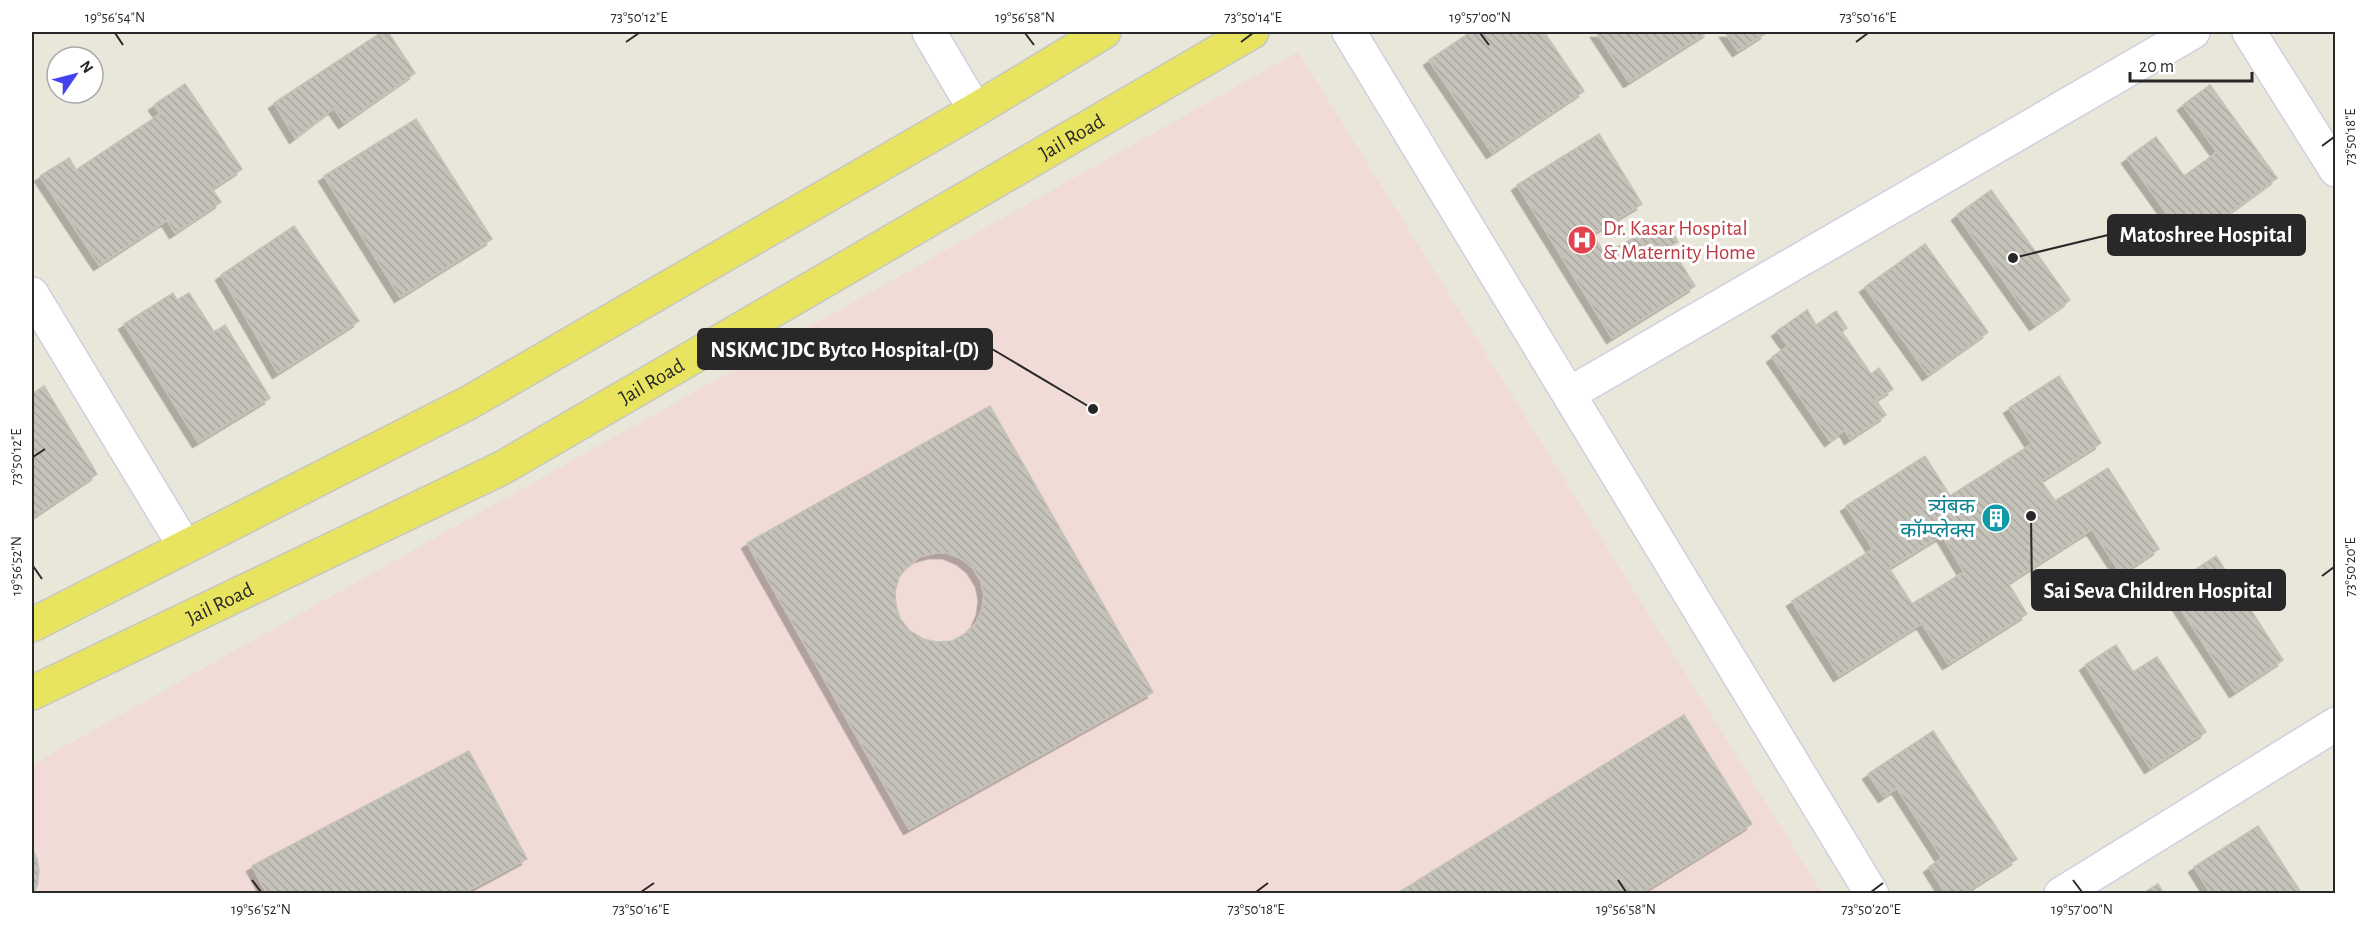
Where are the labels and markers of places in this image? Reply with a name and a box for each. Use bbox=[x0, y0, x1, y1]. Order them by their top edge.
callout: Matoshree Hospital bbox=[2108, 215, 2305, 255]
place label: Dr. Kasar Hospital & Maternity Home bbox=[1603, 218, 1756, 263]
hospital icon: Dr. Kasar Hospital & Maternity Home bbox=[1566, 224, 1598, 256]
callout: NSKMC JDC Bytco Hospital-(D) bbox=[698, 329, 992, 369]
place label: त्र्यंबक कॉम्प्लेक्स bbox=[1900, 495, 1976, 541]
building icon: त्र्यंबक कॉम्प्लेक्स bbox=[1980, 502, 2012, 534]
callout: Sai Seva Children Hospital bbox=[2032, 570, 2285, 610]

